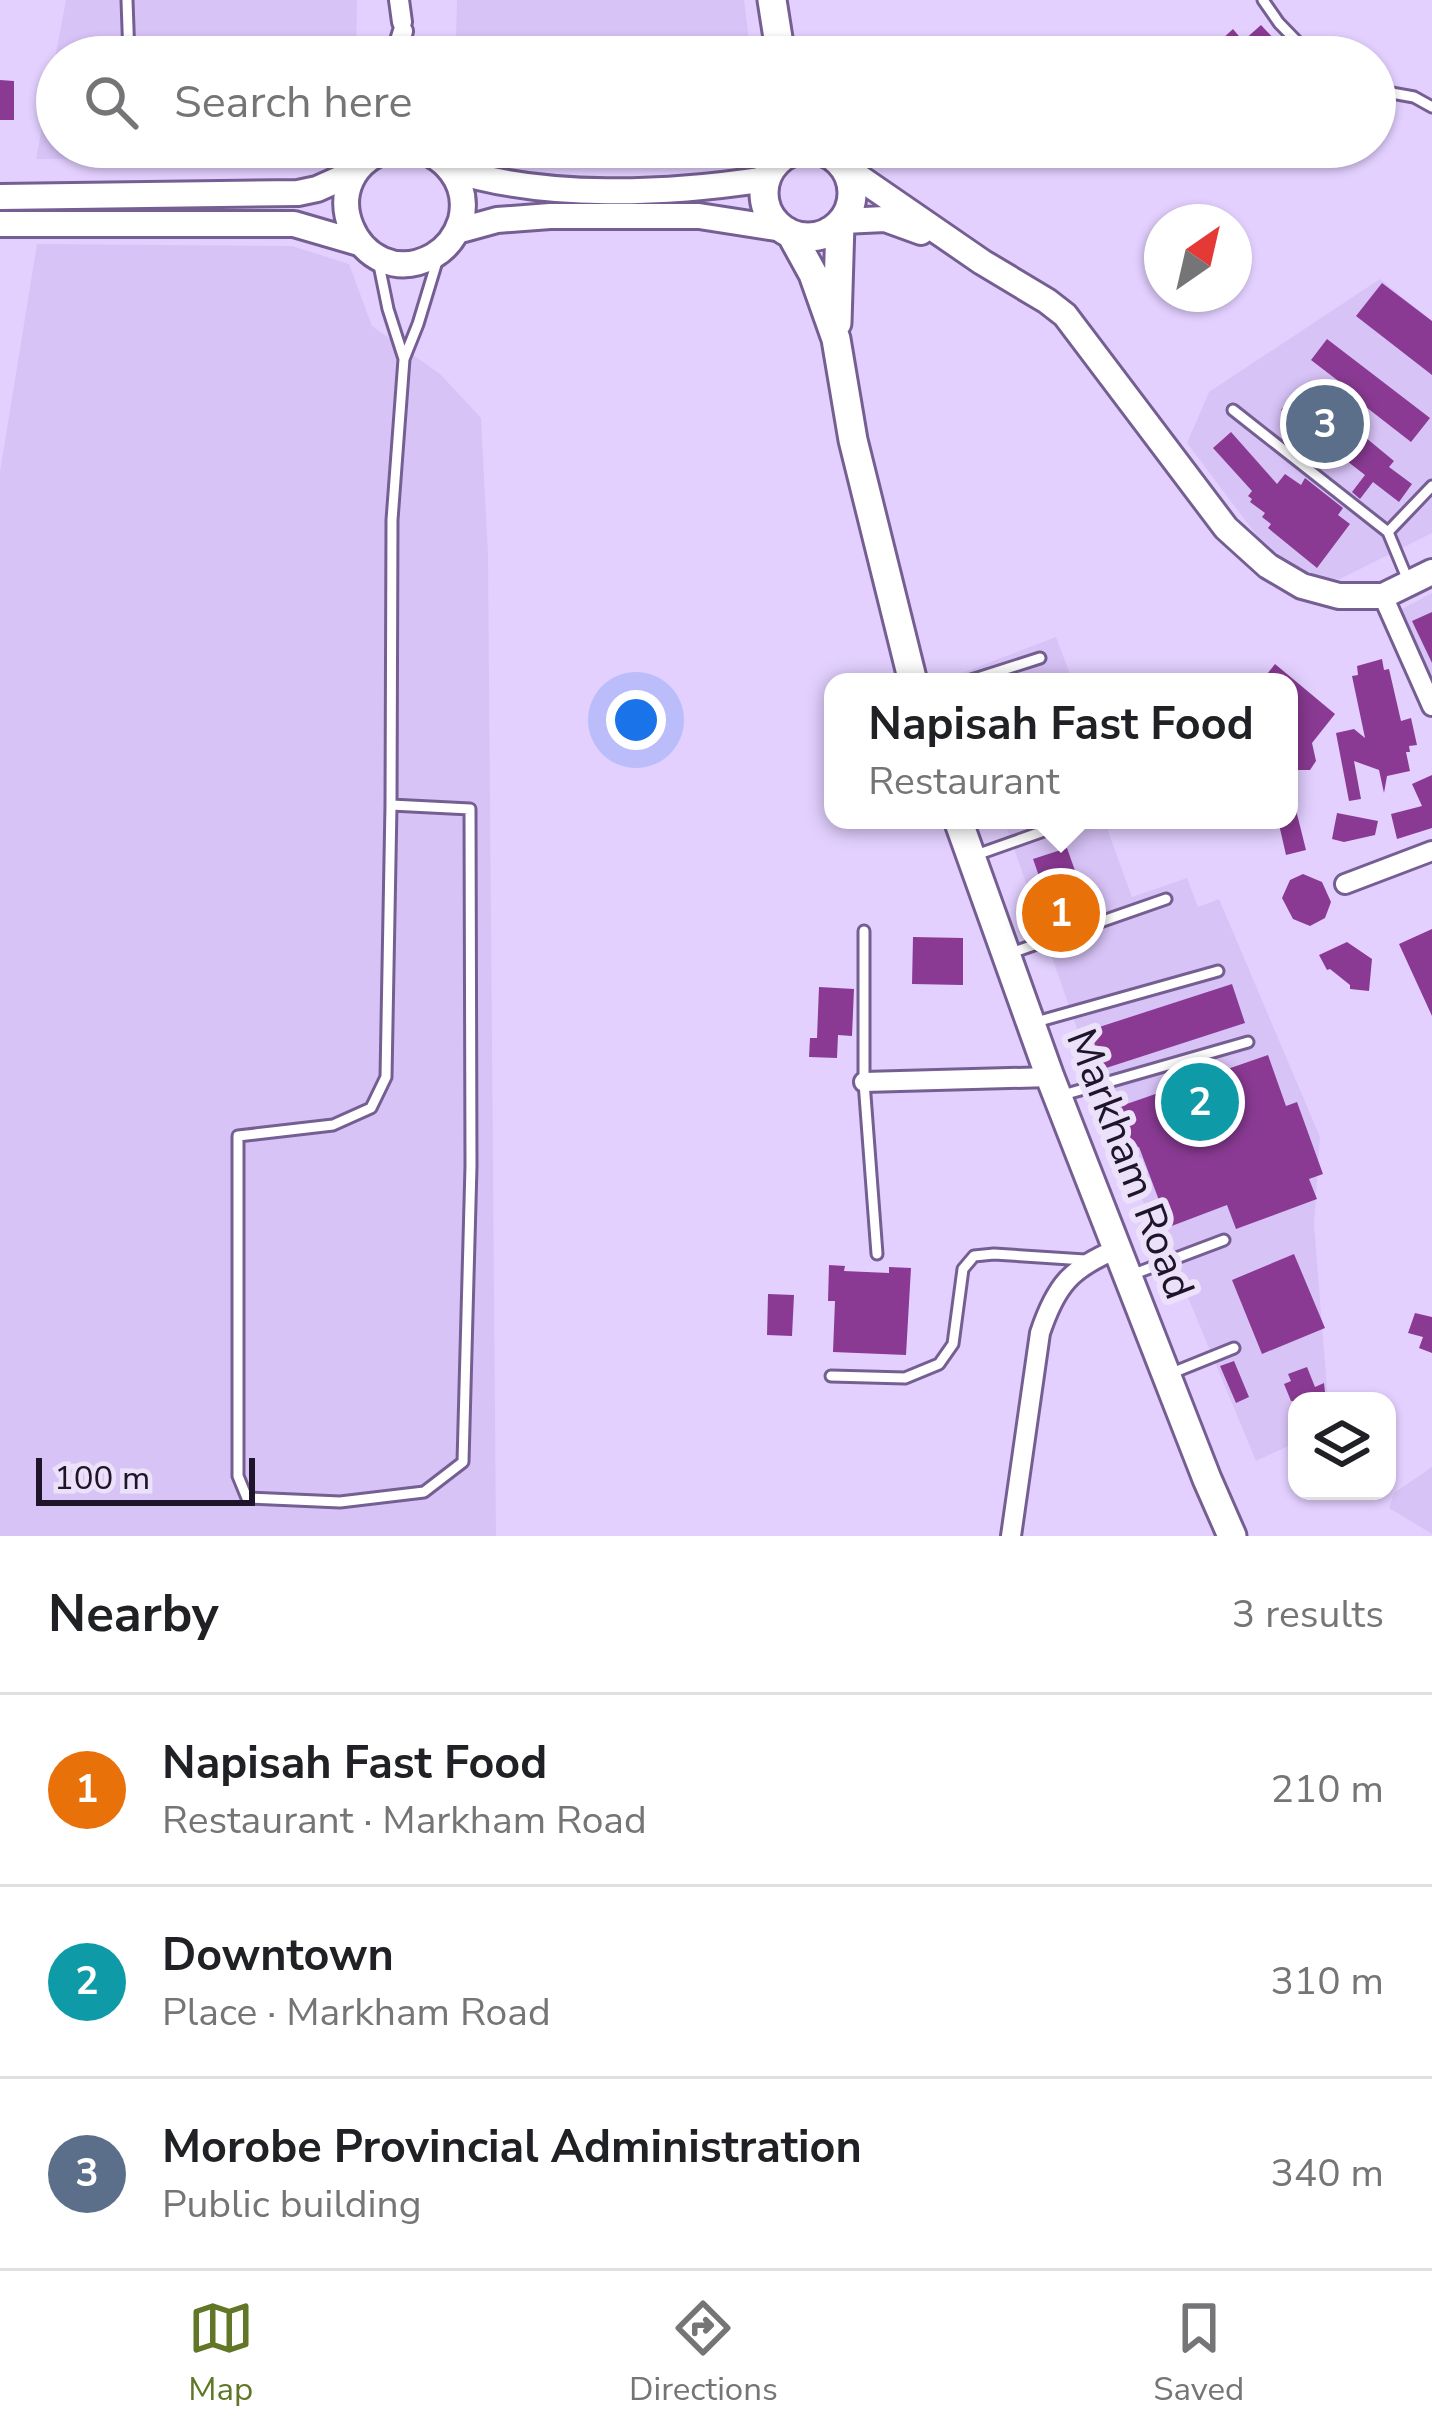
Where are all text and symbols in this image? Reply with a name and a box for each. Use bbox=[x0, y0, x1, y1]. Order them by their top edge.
search box bbox=[36, 36, 1396, 168]
icon: search bbox=[78, 69, 144, 135]
text: Search here bbox=[174, 72, 413, 133]
north arrow bbox=[1144, 204, 1252, 312]
pin: 3 bbox=[1286, 379, 1364, 469]
popup bbox=[824, 673, 1298, 829]
your location bbox=[606, 690, 666, 750]
text: Napisah Fast Food bbox=[868, 694, 1254, 755]
text: Restaurant bbox=[868, 755, 1060, 808]
pin: 1 bbox=[1022, 868, 1100, 958]
street label: Markham Road bbox=[1052, 1021, 1208, 1307]
pin: 2 bbox=[1161, 1057, 1239, 1147]
map controls bbox=[1288, 1392, 1396, 1500]
button: layers bbox=[1288, 1392, 1396, 1500]
scale bar bbox=[36, 1452, 255, 1505]
text: 100 m bbox=[54, 1456, 150, 1501]
text: Nearby bbox=[48, 1579, 219, 1649]
text: 3 results bbox=[1232, 1588, 1384, 1641]
text: Napisah Fast Food bbox=[162, 1733, 547, 1794]
text: 1 bbox=[75, 1763, 99, 1816]
text: 210 m bbox=[1270, 1763, 1384, 1816]
text: Restaurant · Markham Road bbox=[162, 1794, 647, 1847]
text: Downtown bbox=[162, 1925, 394, 1986]
text: 2 bbox=[75, 1955, 99, 2008]
text: 310 m bbox=[1270, 1955, 1384, 2008]
text: Place · Markham Road bbox=[162, 1986, 551, 2039]
text: Morobe Provincial Administration bbox=[162, 2117, 862, 2178]
text: 3 bbox=[75, 2147, 99, 2200]
text: 340 m bbox=[1270, 2147, 1384, 2200]
text: Public building bbox=[162, 2178, 422, 2231]
tab: Map bbox=[188, 2295, 254, 2412]
tab: Directions bbox=[629, 2295, 778, 2412]
tab: Saved bbox=[1153, 2295, 1244, 2412]

